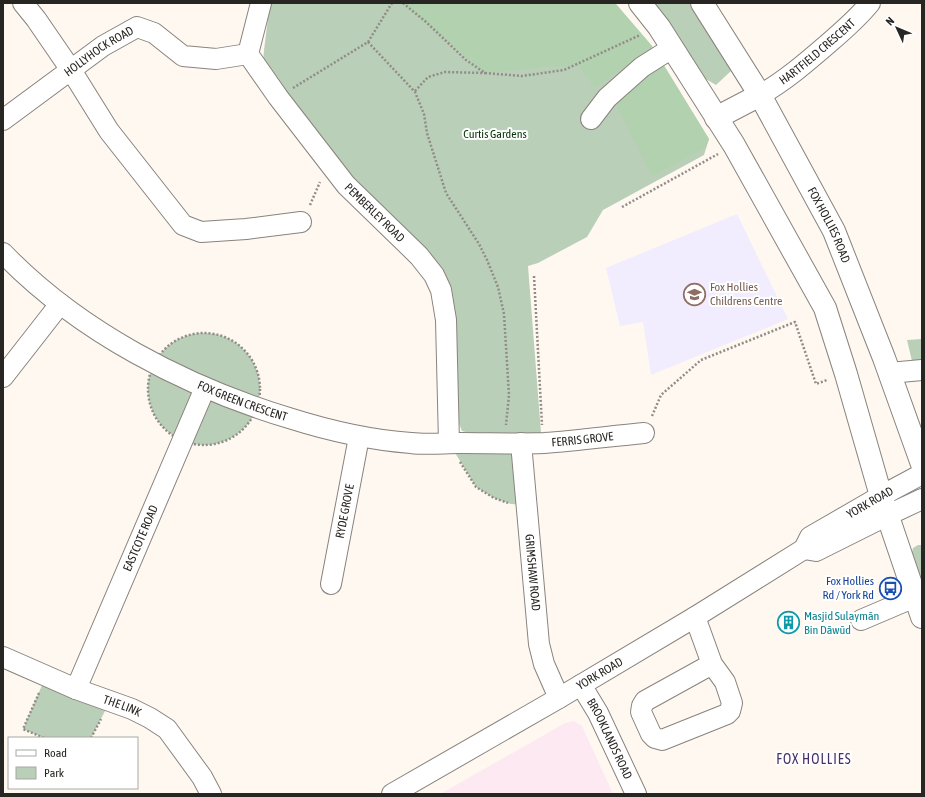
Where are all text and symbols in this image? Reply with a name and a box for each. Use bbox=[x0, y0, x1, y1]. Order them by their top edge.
north arrow bbox=[877, 8, 917, 48]
text: N bbox=[883, 15, 896, 28]
street label: HARTFIELD CRESCENT bbox=[777, 16, 859, 88]
street label: HOLLYHOCK ROAD bbox=[61, 23, 136, 79]
park label: Curtis Gardens bbox=[463, 127, 527, 141]
street label: PEMBERLEY ROAD bbox=[342, 180, 408, 245]
street label: FOX HOLLIES ROAD bbox=[805, 185, 853, 265]
place label: Fox Hollies Childrens Centre bbox=[710, 280, 783, 308]
school or university icon: Fox Hollies Childrens Centre bbox=[681, 281, 707, 307]
street label: FOX GREEN CRESCENT bbox=[195, 378, 290, 424]
street label: FERRIS GROVE bbox=[551, 429, 614, 449]
street label: RYDE GROVE bbox=[333, 483, 357, 540]
street label: YORK ROAD bbox=[844, 484, 896, 521]
street label: EASTCOTE ROAD bbox=[120, 503, 161, 573]
street label: GRIMSHAW ROAD bbox=[522, 533, 543, 612]
place label: Fox Hollies Rd / York Rd bbox=[823, 574, 874, 602]
bus stop icon: Fox Hollies Rd / York Rd bbox=[877, 575, 903, 601]
place label: Masjid Sulaymān Bin Dāwūd bbox=[804, 609, 879, 637]
building icon: Masjid Sulaymān Bin Dāwūd bbox=[776, 610, 802, 636]
street label: YORK ROAD bbox=[574, 655, 625, 693]
street label: THE LINK bbox=[101, 692, 144, 720]
street label: BROOKLANDS ROAD bbox=[584, 696, 635, 782]
legend bbox=[8, 737, 138, 789]
text: Road bbox=[44, 746, 67, 760]
district label: FOX HOLLIES bbox=[776, 751, 852, 767]
text: Park bbox=[44, 766, 65, 780]

